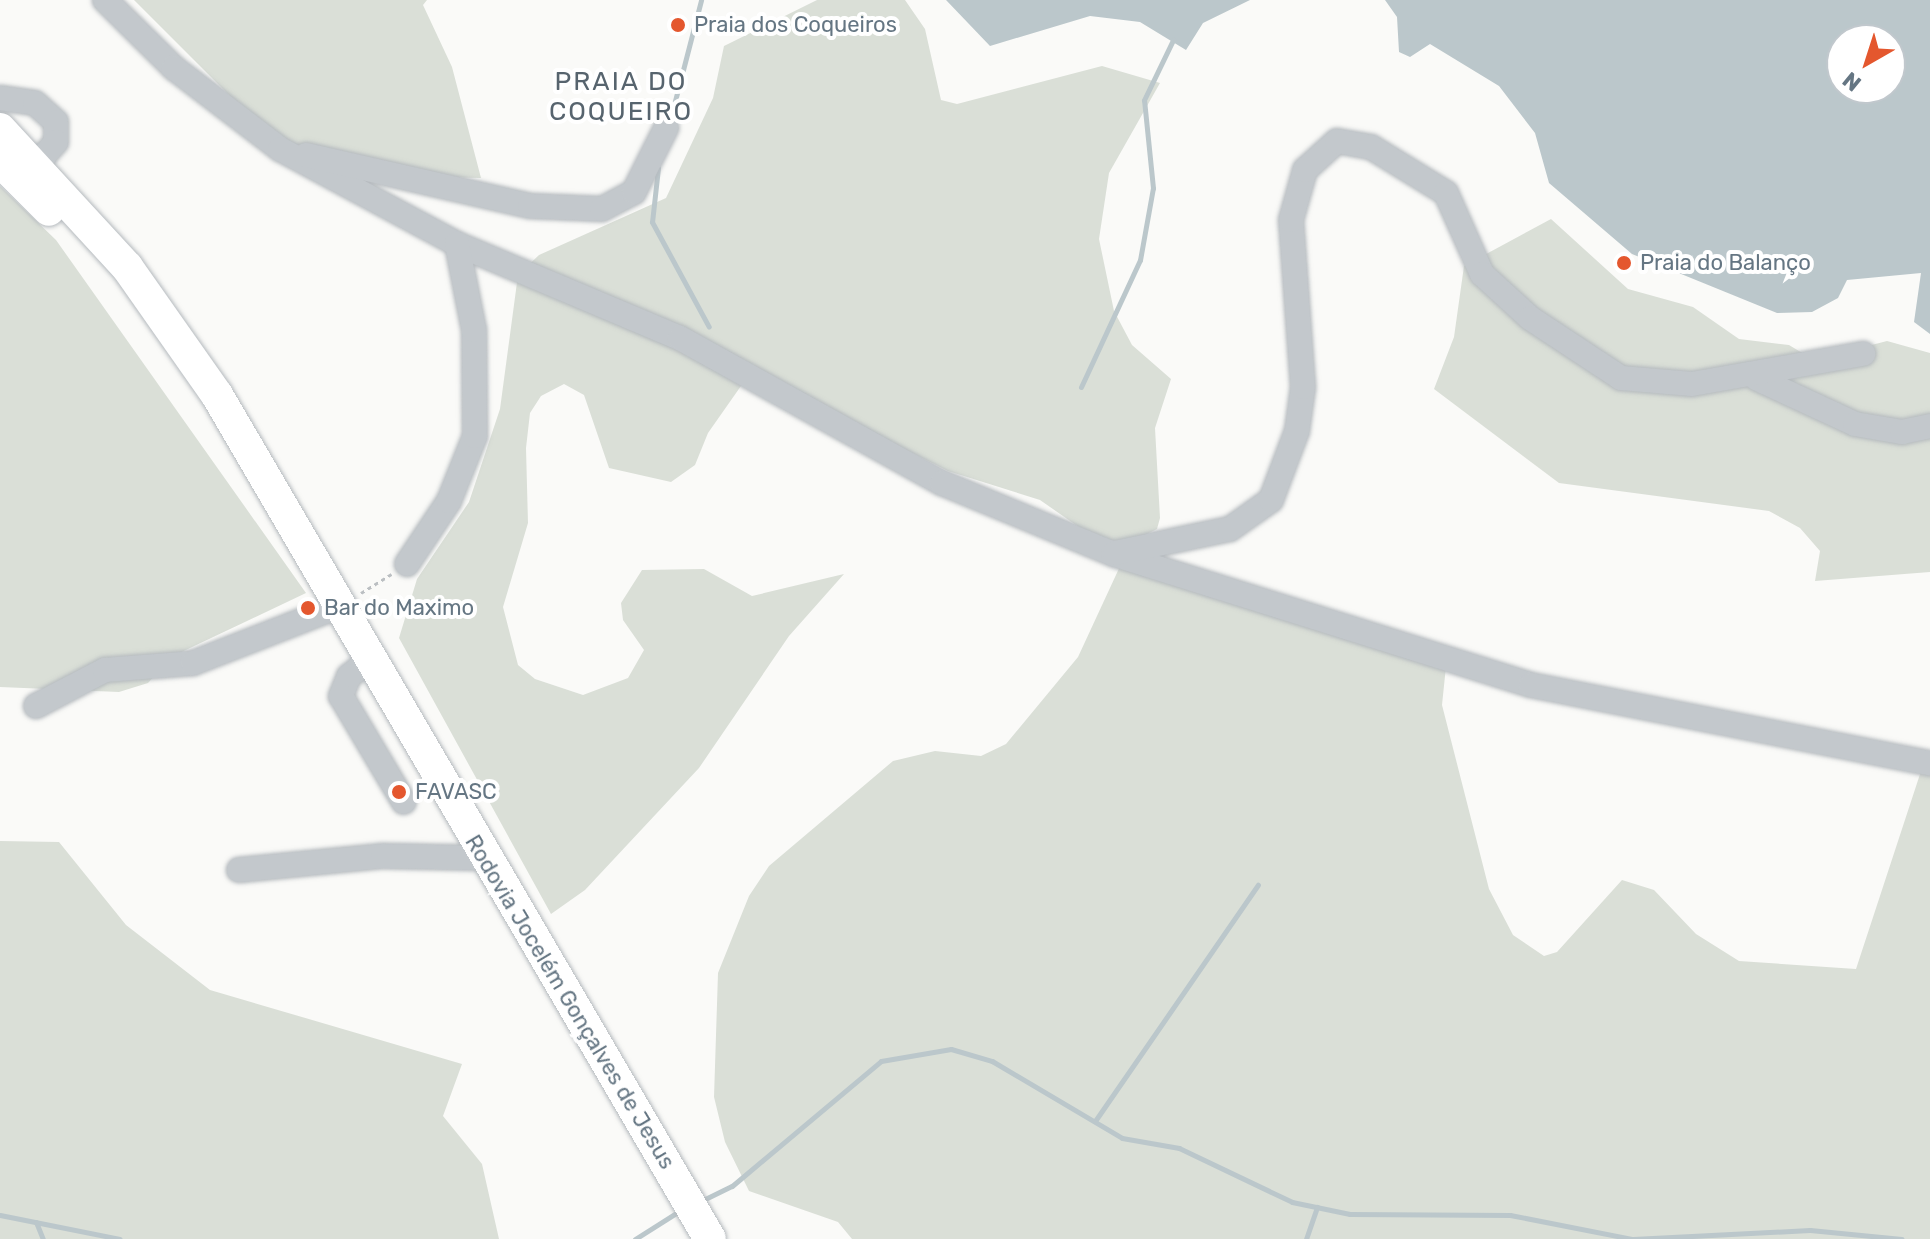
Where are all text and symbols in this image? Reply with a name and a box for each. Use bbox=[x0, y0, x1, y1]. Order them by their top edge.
place label: Praia dos Coqueiros bbox=[694, 12, 897, 38]
marker: Praia dos Coqueiros bbox=[669, 16, 687, 34]
north arrow bbox=[1826, 24, 1906, 104]
district label: PRAIA DO COQUEIRO bbox=[549, 66, 693, 128]
text: N bbox=[1837, 66, 1866, 97]
place label: Praia do Balanço bbox=[1640, 250, 1811, 276]
marker: Praia do Balanço bbox=[1615, 254, 1633, 272]
place label: Bar do Maximo bbox=[324, 595, 475, 621]
marker: Bar do Maximo bbox=[299, 599, 317, 617]
place label: FAVASC bbox=[415, 779, 497, 805]
marker: FAVASC bbox=[390, 783, 408, 801]
street label: Rodovia Jocelém Gonçalves de Jesus bbox=[460, 830, 680, 1174]

